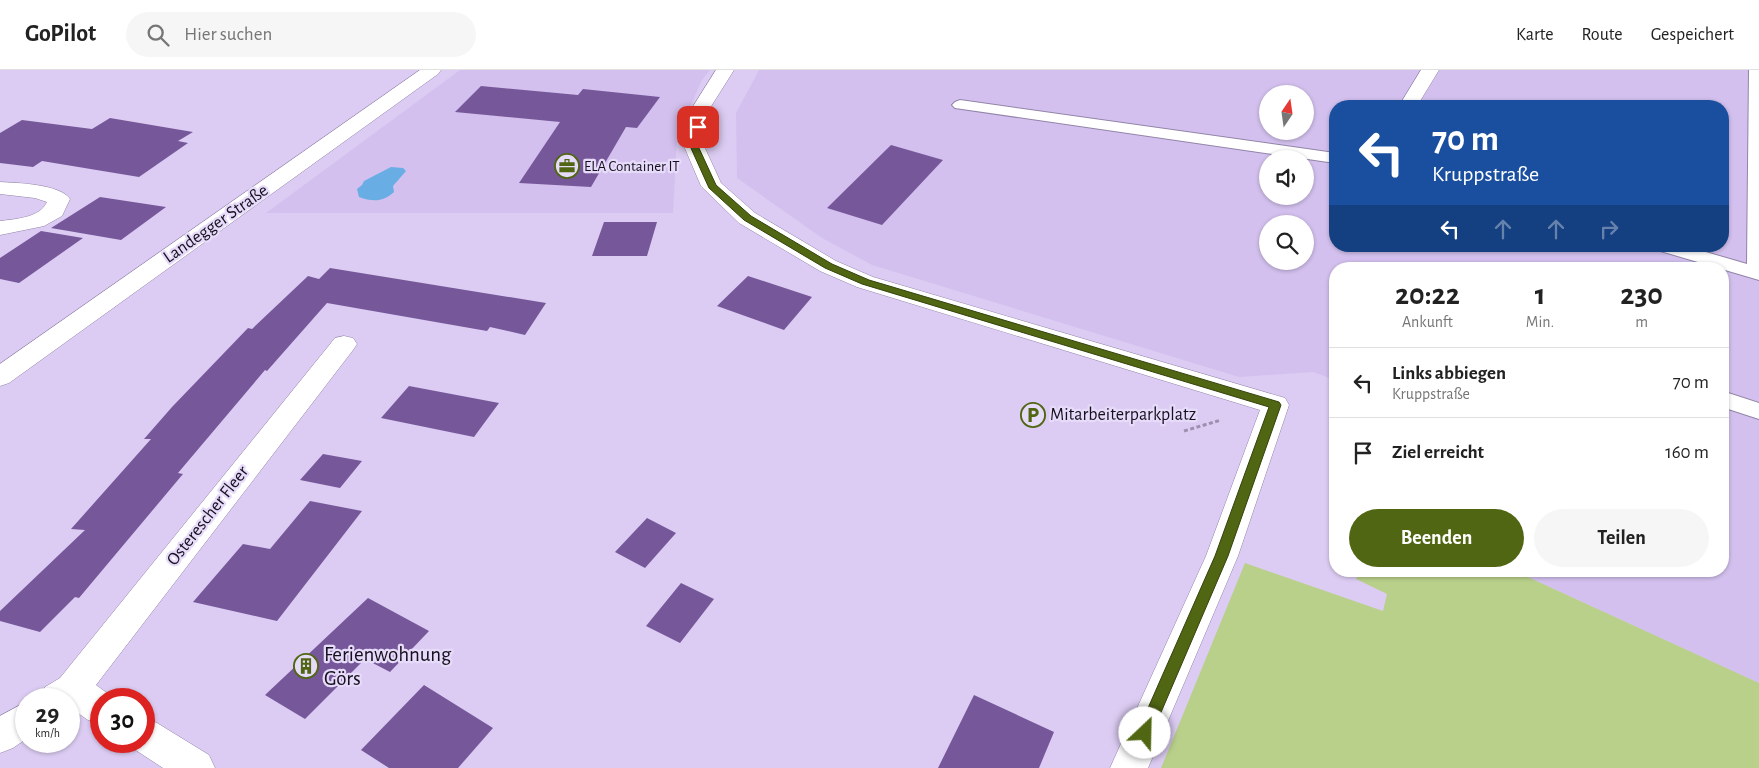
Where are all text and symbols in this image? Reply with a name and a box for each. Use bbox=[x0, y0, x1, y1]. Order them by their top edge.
search box bbox=[126, 12, 476, 57]
icon: search bbox=[144, 21, 172, 49]
text: GoPilot bbox=[25, 22, 96, 46]
text: Hier suchen bbox=[184, 25, 272, 44]
text: Karte bbox=[1516, 26, 1553, 44]
text: Route bbox=[1581, 26, 1623, 44]
text: Gespeichert bbox=[1651, 26, 1734, 44]
north arrow bbox=[1259, 85, 1314, 140]
map controls bbox=[1259, 85, 1314, 270]
pin bbox=[677, 106, 719, 148]
icon: arrive bbox=[684, 113, 712, 141]
icon: left bbox=[1349, 120, 1414, 185]
text: 70 m bbox=[1432, 122, 1499, 157]
button: sound bbox=[1259, 150, 1314, 205]
office icon: ELA Container IT bbox=[554, 153, 580, 179]
place label: ELA Container IT bbox=[584, 159, 680, 174]
text: Kruppstraße bbox=[1432, 163, 1539, 185]
street label: Landegger Straße bbox=[160, 181, 272, 267]
button: search bbox=[1259, 215, 1314, 270]
icon: left bbox=[1436, 215, 1464, 243]
icon: ahead bbox=[1489, 215, 1517, 243]
icon: ahead bbox=[1542, 215, 1570, 243]
icon: right bbox=[1595, 215, 1623, 243]
text: 20:22 bbox=[1395, 280, 1460, 310]
text: 1 bbox=[1535, 280, 1545, 310]
text: 230 bbox=[1620, 280, 1663, 310]
text: Ankunft bbox=[1402, 314, 1453, 330]
text: Min. bbox=[1526, 314, 1554, 330]
text: m bbox=[1635, 314, 1648, 330]
text: Links abbiegen bbox=[1392, 364, 1506, 383]
icon: left bbox=[1349, 369, 1377, 397]
text: 70 m bbox=[1673, 373, 1709, 392]
text: Kruppstraße bbox=[1392, 386, 1470, 402]
parking icon: Mitarbeiterparkplatz bbox=[1020, 402, 1046, 428]
place label: Mitarbeiterparkplatz bbox=[1050, 406, 1196, 424]
icon: arrive bbox=[1349, 439, 1377, 467]
text: Ziel erreicht bbox=[1392, 443, 1484, 462]
text: 160 m bbox=[1665, 443, 1709, 462]
street label: Osterescher Fleer bbox=[164, 463, 252, 569]
button: Beenden bbox=[1349, 509, 1524, 567]
button: Teilen bbox=[1534, 509, 1709, 567]
place label: Ferienwohnung Görs bbox=[324, 644, 452, 689]
building icon: Ferienwohnung Görs bbox=[293, 653, 319, 679]
speed limit sign: 30 bbox=[90, 688, 155, 753]
text: 29 bbox=[36, 702, 59, 727]
position arrow bbox=[1118, 706, 1170, 758]
text: km/h bbox=[35, 727, 60, 739]

